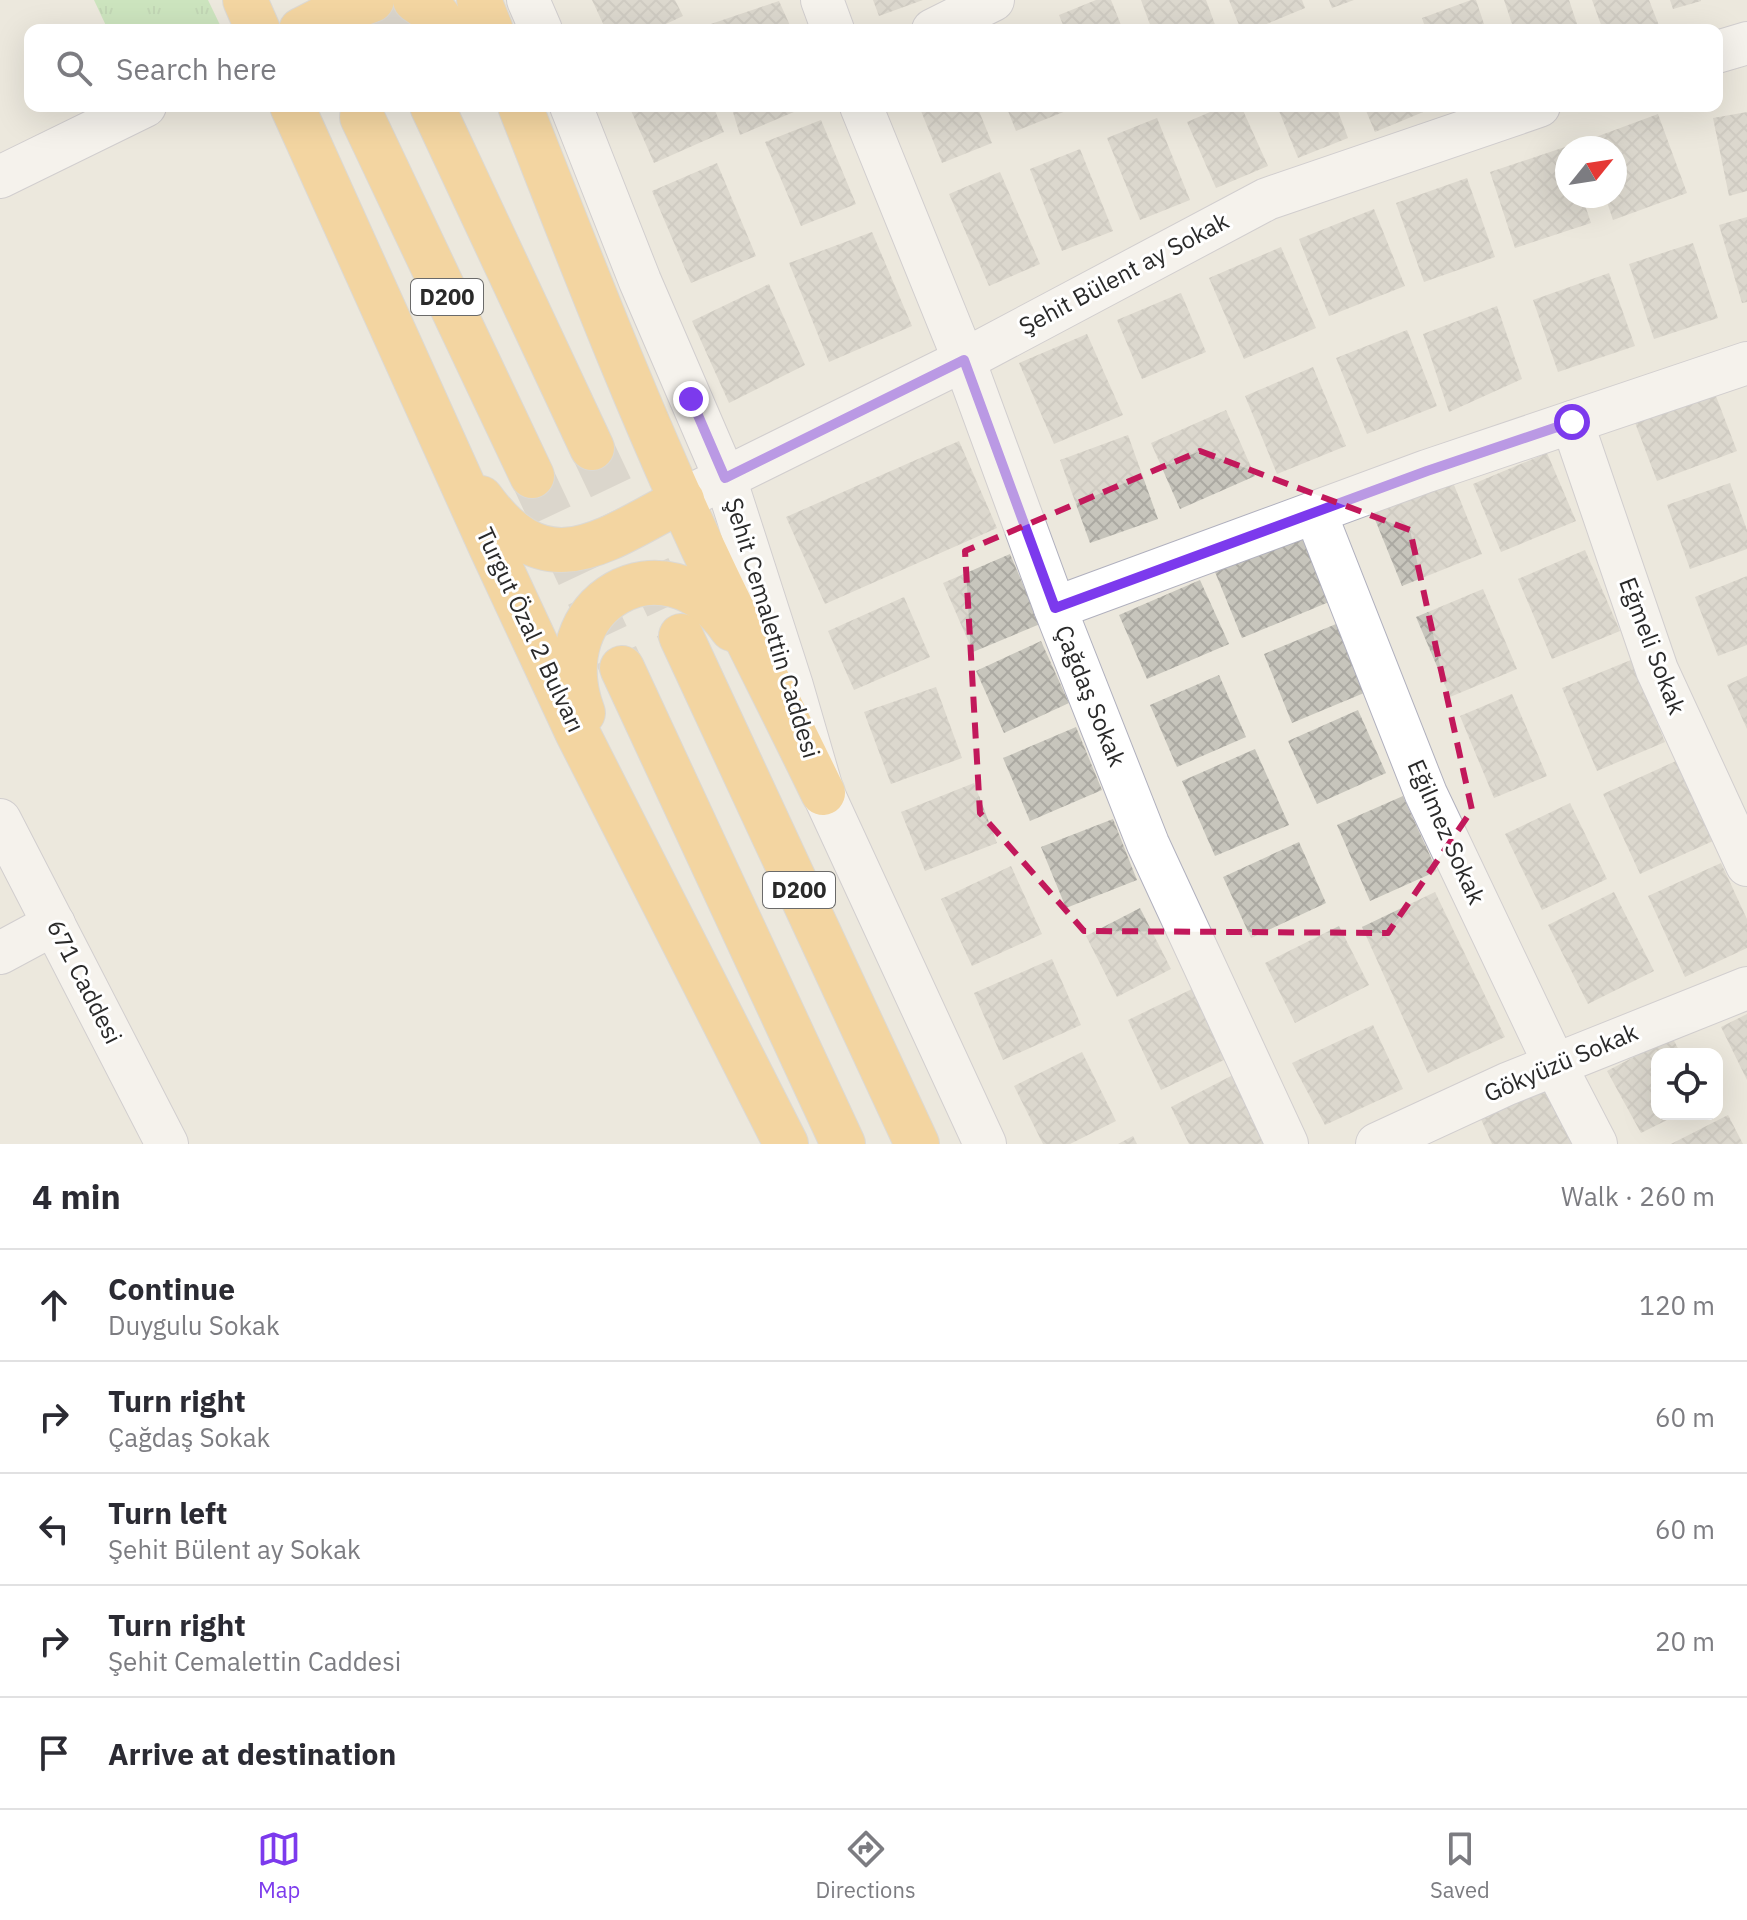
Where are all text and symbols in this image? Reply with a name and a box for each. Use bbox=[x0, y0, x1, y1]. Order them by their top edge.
search box bbox=[24, 24, 1723, 112]
icon: search bbox=[52, 46, 96, 90]
text: Search here bbox=[116, 49, 277, 88]
north arrow bbox=[1555, 136, 1627, 208]
street label: Şehit Bülent ay Sokak bbox=[1013, 204, 1234, 342]
road number: D200 bbox=[411, 279, 483, 315]
route end bbox=[673, 381, 709, 417]
route start bbox=[1554, 404, 1590, 440]
street label: Şehit Cemalettin Caddesi bbox=[718, 494, 828, 762]
street label: Turgut Özal 2 Bulvarı bbox=[469, 522, 592, 737]
street label: Eğmeli Sokak bbox=[1612, 573, 1694, 719]
street label: Çağdaş Sokak bbox=[1048, 620, 1134, 771]
street label: Eğilmez Sokak bbox=[1401, 754, 1493, 909]
road number: D200 bbox=[763, 872, 835, 908]
street label: 671 Caddesi bbox=[40, 914, 130, 1049]
street label: Gökyüzü Sokak bbox=[1479, 1015, 1643, 1109]
map controls bbox=[1651, 1048, 1723, 1120]
button: locate bbox=[1651, 1048, 1723, 1120]
text: 4 min bbox=[32, 1174, 121, 1218]
text: Walk · 260 m bbox=[1561, 1179, 1715, 1213]
text: Continue bbox=[108, 1269, 235, 1308]
icon: ahead bbox=[32, 1283, 76, 1327]
text: 120 m bbox=[1639, 1288, 1715, 1322]
text: Duygulu Sokak bbox=[108, 1308, 280, 1342]
text: Turn right bbox=[108, 1381, 246, 1420]
icon: right bbox=[32, 1395, 76, 1439]
text: 60 m bbox=[1655, 1400, 1715, 1434]
text: Çağdaş Sokak bbox=[108, 1420, 270, 1454]
text: Turn left bbox=[108, 1493, 227, 1532]
icon: left bbox=[32, 1507, 76, 1551]
text: 60 m bbox=[1655, 1512, 1715, 1546]
text: Şehit Bülent ay Sokak bbox=[108, 1532, 361, 1566]
text: Turn right bbox=[108, 1605, 246, 1644]
icon: right bbox=[32, 1619, 76, 1663]
text: 20 m bbox=[1655, 1624, 1715, 1658]
text: Şehit Cemalettin Caddesi bbox=[108, 1644, 401, 1678]
icon: arrive bbox=[32, 1731, 76, 1775]
text: Arrive at destination bbox=[108, 1734, 396, 1773]
tab: Map bbox=[257, 1827, 301, 1904]
tab: Directions bbox=[816, 1827, 916, 1904]
tab: Saved bbox=[1430, 1827, 1490, 1904]

